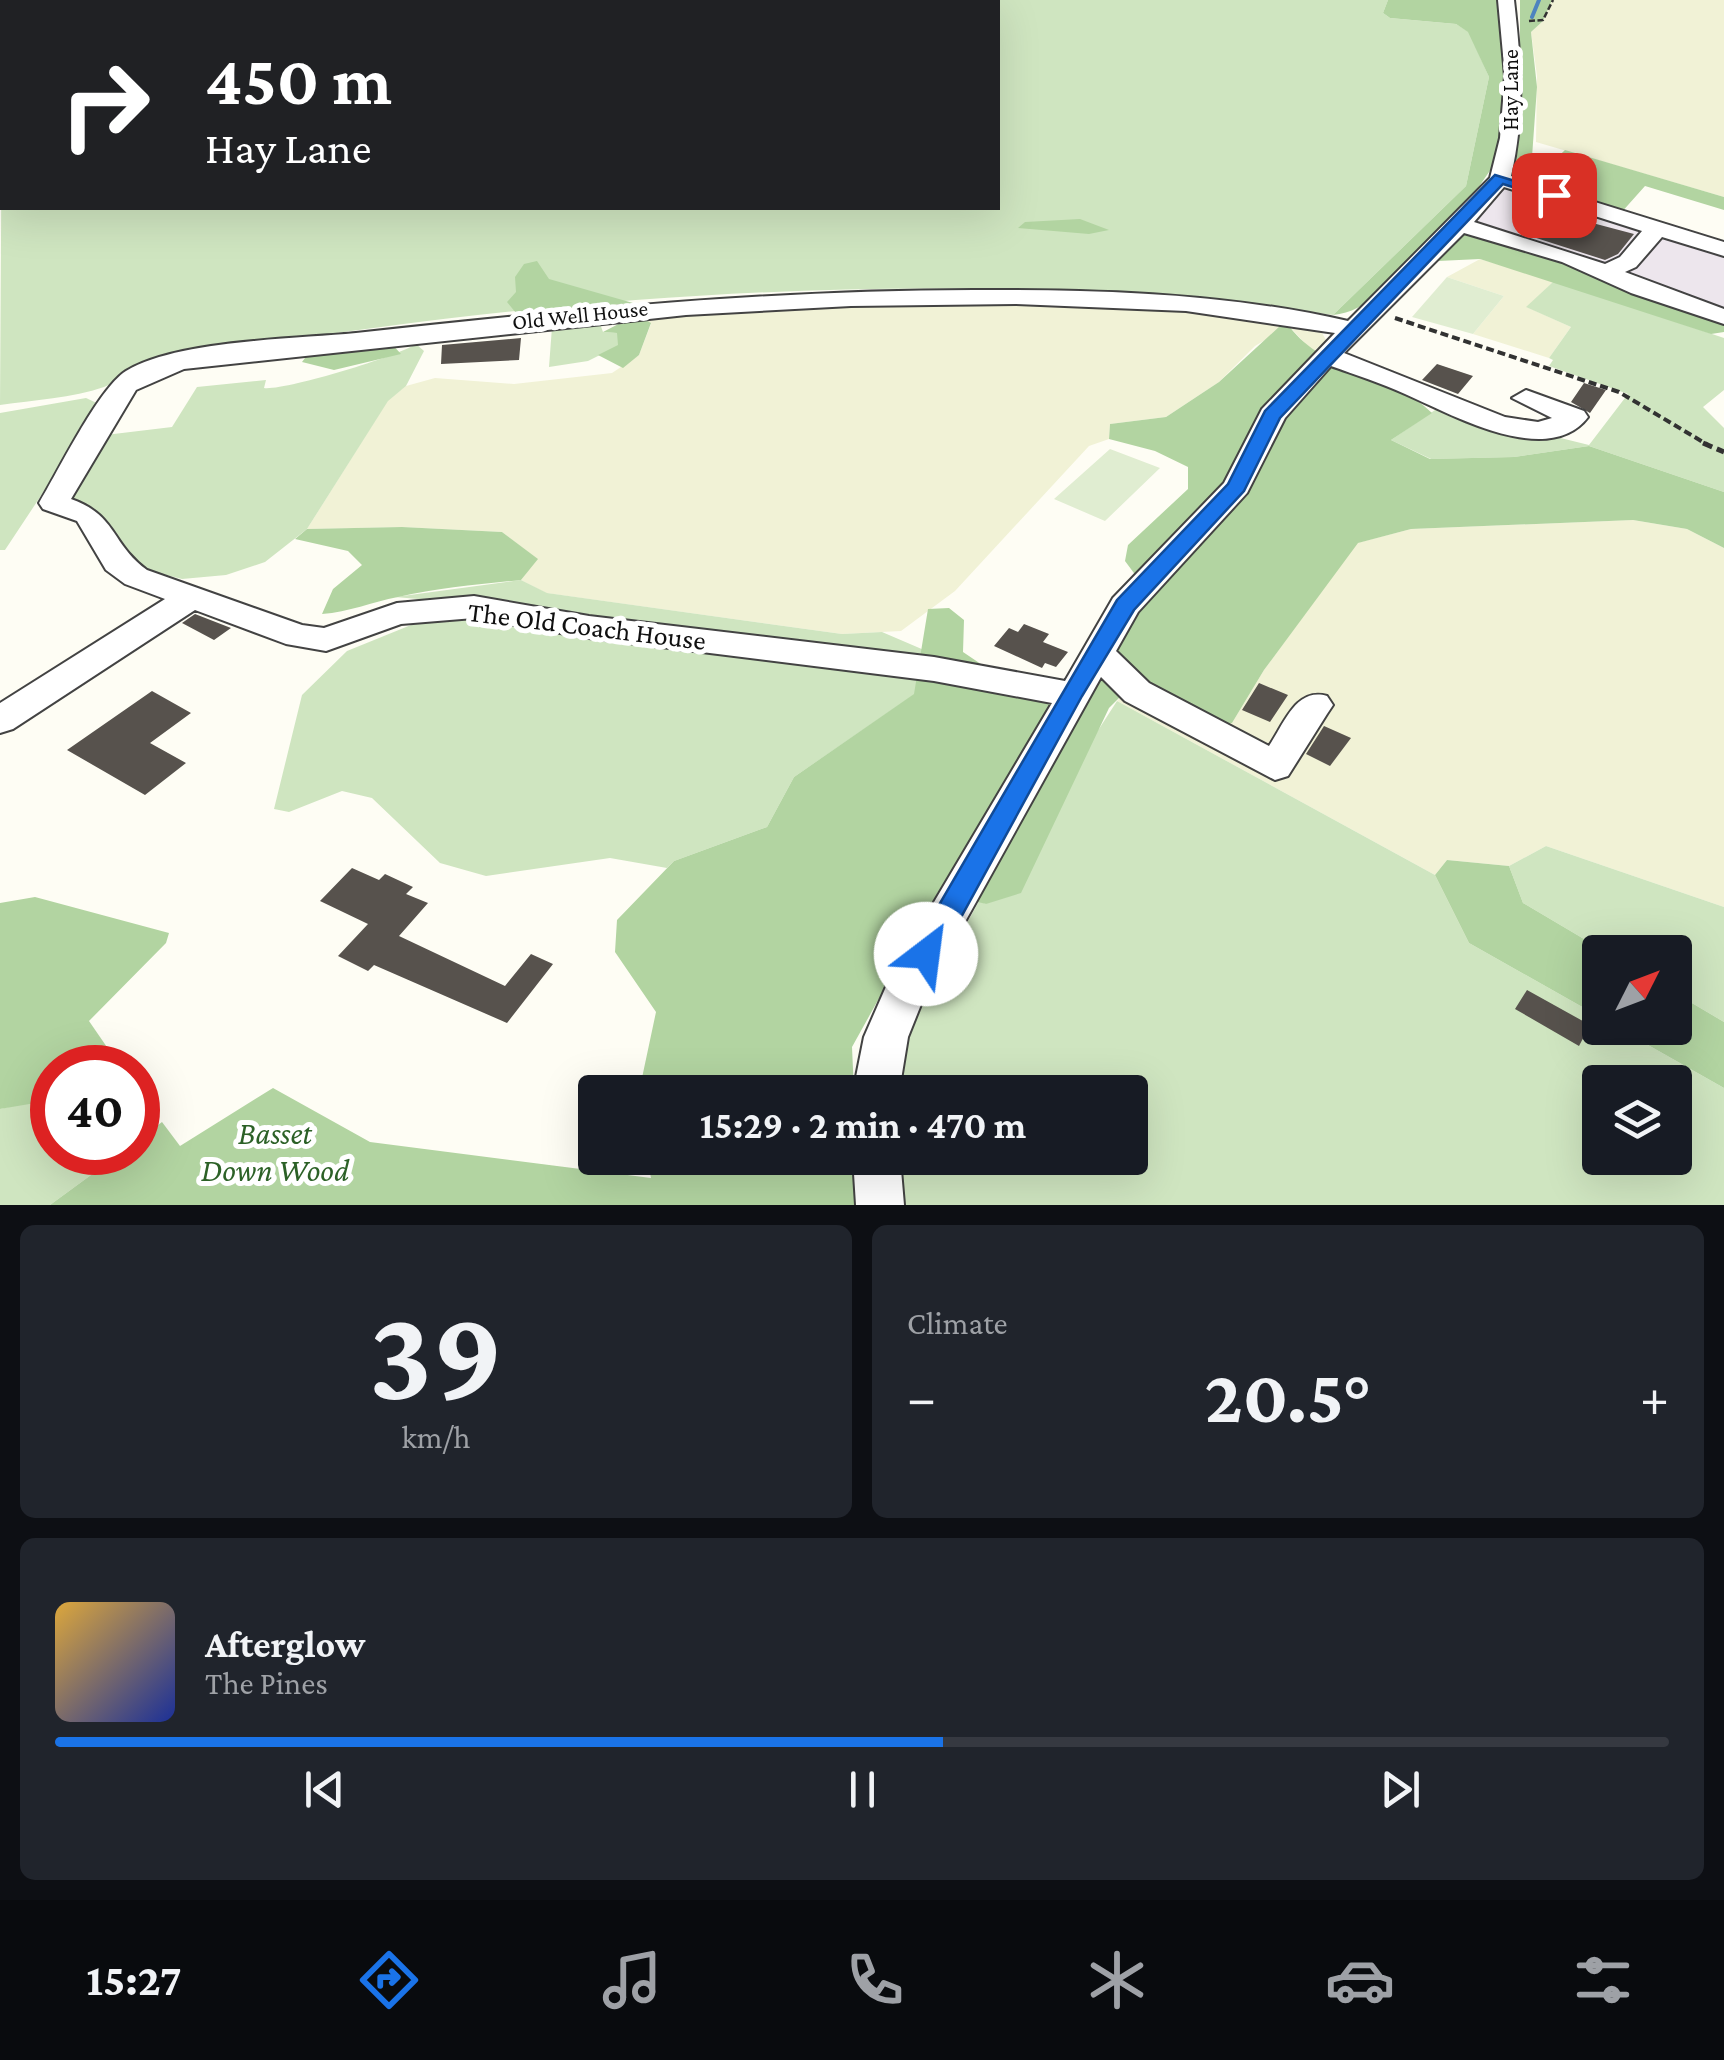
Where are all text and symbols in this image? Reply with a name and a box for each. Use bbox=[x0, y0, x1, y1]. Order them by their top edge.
icon: right bbox=[40, 40, 170, 170]
text: 450 m bbox=[205, 41, 392, 119]
street label: Hay Lane bbox=[1498, 49, 1523, 131]
text: Hay Lane bbox=[205, 123, 372, 173]
pin bbox=[1512, 153, 1597, 238]
icon: arrive bbox=[1527, 168, 1582, 223]
street label: Old Well House bbox=[511, 295, 649, 335]
street label: The Old Coach House bbox=[466, 596, 708, 656]
position arrow bbox=[874, 902, 978, 1006]
north arrow bbox=[1582, 935, 1692, 1045]
map controls bbox=[1582, 935, 1692, 1175]
speed limit sign: 40 bbox=[30, 1045, 160, 1175]
button: layers bbox=[1582, 1065, 1692, 1175]
text: 15:29 · 2 min · 470 m bbox=[700, 1104, 1026, 1146]
park label: Basset Down Wood bbox=[201, 1115, 350, 1188]
text: 39 bbox=[369, 1281, 503, 1426]
text: Climate bbox=[907, 1305, 1008, 1341]
text: 20.5° bbox=[1204, 1355, 1372, 1438]
text: − bbox=[907, 1367, 936, 1428]
text: + bbox=[1640, 1367, 1669, 1428]
text: km/h bbox=[402, 1419, 471, 1455]
text: Afterglow bbox=[205, 1623, 365, 1665]
text: The Pines bbox=[205, 1665, 328, 1701]
icon: previous bbox=[297, 1762, 352, 1817]
icon: pause bbox=[835, 1762, 890, 1817]
icon: next bbox=[1373, 1762, 1428, 1817]
icon: directions bbox=[354, 1945, 424, 2015]
icon: music bbox=[597, 1945, 667, 2015]
icon: phone bbox=[840, 1945, 910, 2015]
icon: climate bbox=[1082, 1945, 1152, 2015]
icon: car bbox=[1325, 1945, 1395, 2015]
icon: filters bbox=[1568, 1945, 1638, 2015]
text: 15:27 bbox=[86, 1955, 181, 2005]

